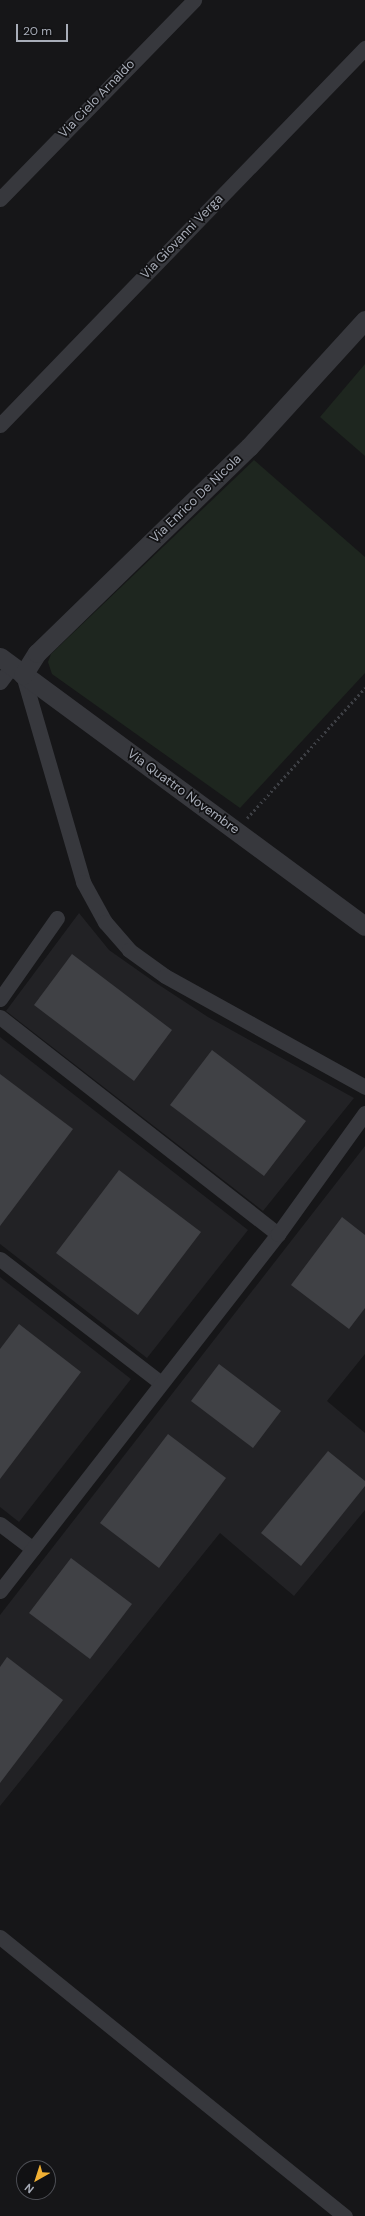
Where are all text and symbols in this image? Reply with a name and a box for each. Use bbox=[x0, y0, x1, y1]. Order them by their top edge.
scale bar bbox=[18, 16, 70, 42]
text: 20 m bbox=[23, 23, 52, 39]
street label: Via Cielo Arnaldo bbox=[56, 57, 138, 141]
street label: Via Giovanni Verga bbox=[137, 191, 227, 283]
street label: Via Enrico De Nicola bbox=[147, 451, 245, 547]
street label: Via Quattro Novembre bbox=[124, 746, 242, 838]
north arrow bbox=[16, 2160, 56, 2200]
text: N bbox=[22, 2181, 37, 2197]

